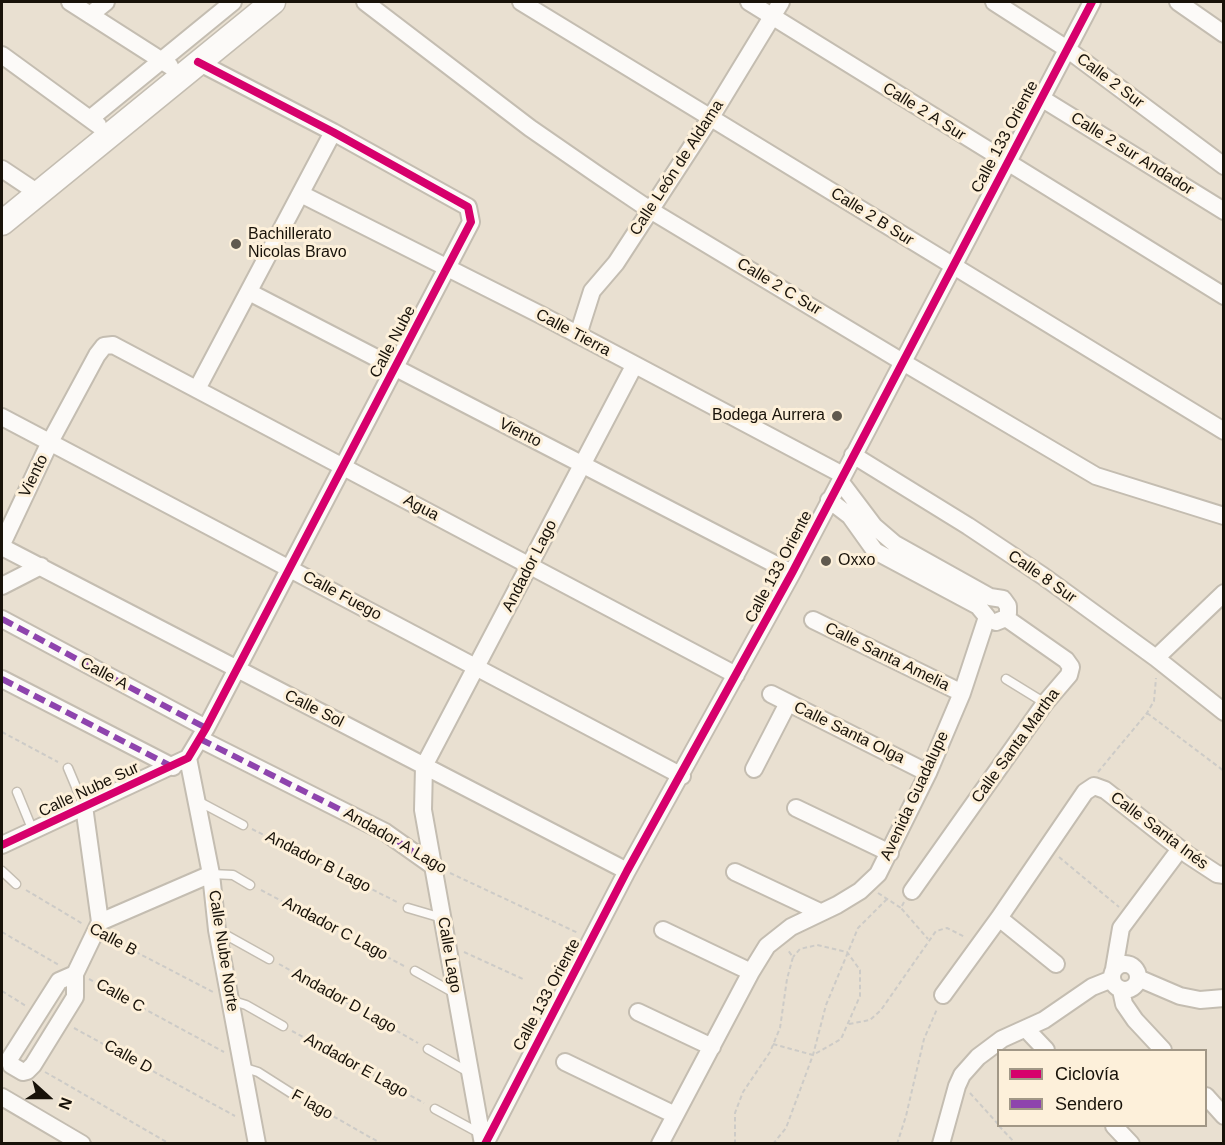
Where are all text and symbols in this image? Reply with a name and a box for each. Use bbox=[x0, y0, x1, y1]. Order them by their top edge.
street label: Calle 2 Sur bbox=[1073, 50, 1147, 112]
street label: Calle 133 Oriente bbox=[967, 78, 1043, 196]
street label: Calle 2 A Sur bbox=[879, 79, 969, 145]
street label: Calle León de Aldama bbox=[626, 97, 728, 239]
street label: Calle 2 sur Andador bbox=[1067, 108, 1197, 200]
street label: Calle 2 B Sur bbox=[827, 184, 917, 250]
place label: Bachillerato Nicolas Bravo bbox=[248, 225, 347, 263]
marker: Bachillerato Nicolas Bravo bbox=[229, 237, 243, 251]
street label: Calle 2 C Sur bbox=[733, 254, 825, 320]
street label: Calle Nube bbox=[366, 303, 420, 381]
street label: Calle Tierra bbox=[532, 305, 614, 361]
place label: Bodega Aurrera bbox=[712, 406, 825, 426]
marker: Bodega Aurrera bbox=[830, 409, 844, 423]
street label: Viento bbox=[496, 414, 544, 452]
street label: Viento bbox=[15, 452, 53, 500]
street label: Agua bbox=[400, 491, 442, 525]
street label: Calle 133 Oriente bbox=[741, 508, 817, 626]
street label: Andador Lago bbox=[499, 517, 561, 615]
street label: Calle 8 Sur bbox=[1004, 546, 1080, 608]
place label: Oxxo bbox=[838, 551, 875, 571]
marker: Oxxo bbox=[819, 554, 833, 568]
street label: Calle Fuego bbox=[299, 567, 385, 625]
street label: Calle Santa Amelia bbox=[822, 619, 952, 695]
street label: Calle A bbox=[77, 653, 131, 695]
street label: Calle Santa Martha bbox=[968, 685, 1064, 807]
street label: Calle Sol bbox=[281, 686, 347, 732]
street label: Calle Santa Olga bbox=[790, 698, 908, 768]
street label: Avenida Guadalupe bbox=[877, 728, 953, 864]
street label: Calle Nube Sur bbox=[36, 758, 142, 822]
street label: Calle Santa Inés bbox=[1106, 788, 1212, 874]
street label: Andador A Lago bbox=[340, 804, 450, 878]
street label: Andador B Lago bbox=[262, 827, 374, 897]
street label: Calle Nube Norte bbox=[204, 889, 242, 1013]
street label: Andador C Lago bbox=[279, 893, 391, 965]
street label: Calle Lago bbox=[433, 916, 465, 994]
street label: Calle B bbox=[86, 919, 140, 961]
street label: Calle 133 Oriente bbox=[509, 936, 585, 1054]
street label: Andador D Lago bbox=[288, 964, 400, 1038]
street label: Calle C bbox=[92, 975, 148, 1017]
street label: Andador E Lago bbox=[301, 1030, 411, 1102]
street label: Calle D bbox=[100, 1036, 156, 1078]
legend bbox=[997, 1049, 1207, 1127]
text: Ciclovía bbox=[1055, 1064, 1119, 1084]
north arrow bbox=[18, 1067, 78, 1127]
street label: F lago bbox=[288, 1086, 336, 1124]
text: Sendero bbox=[1055, 1094, 1123, 1114]
text: N bbox=[55, 1095, 75, 1112]

